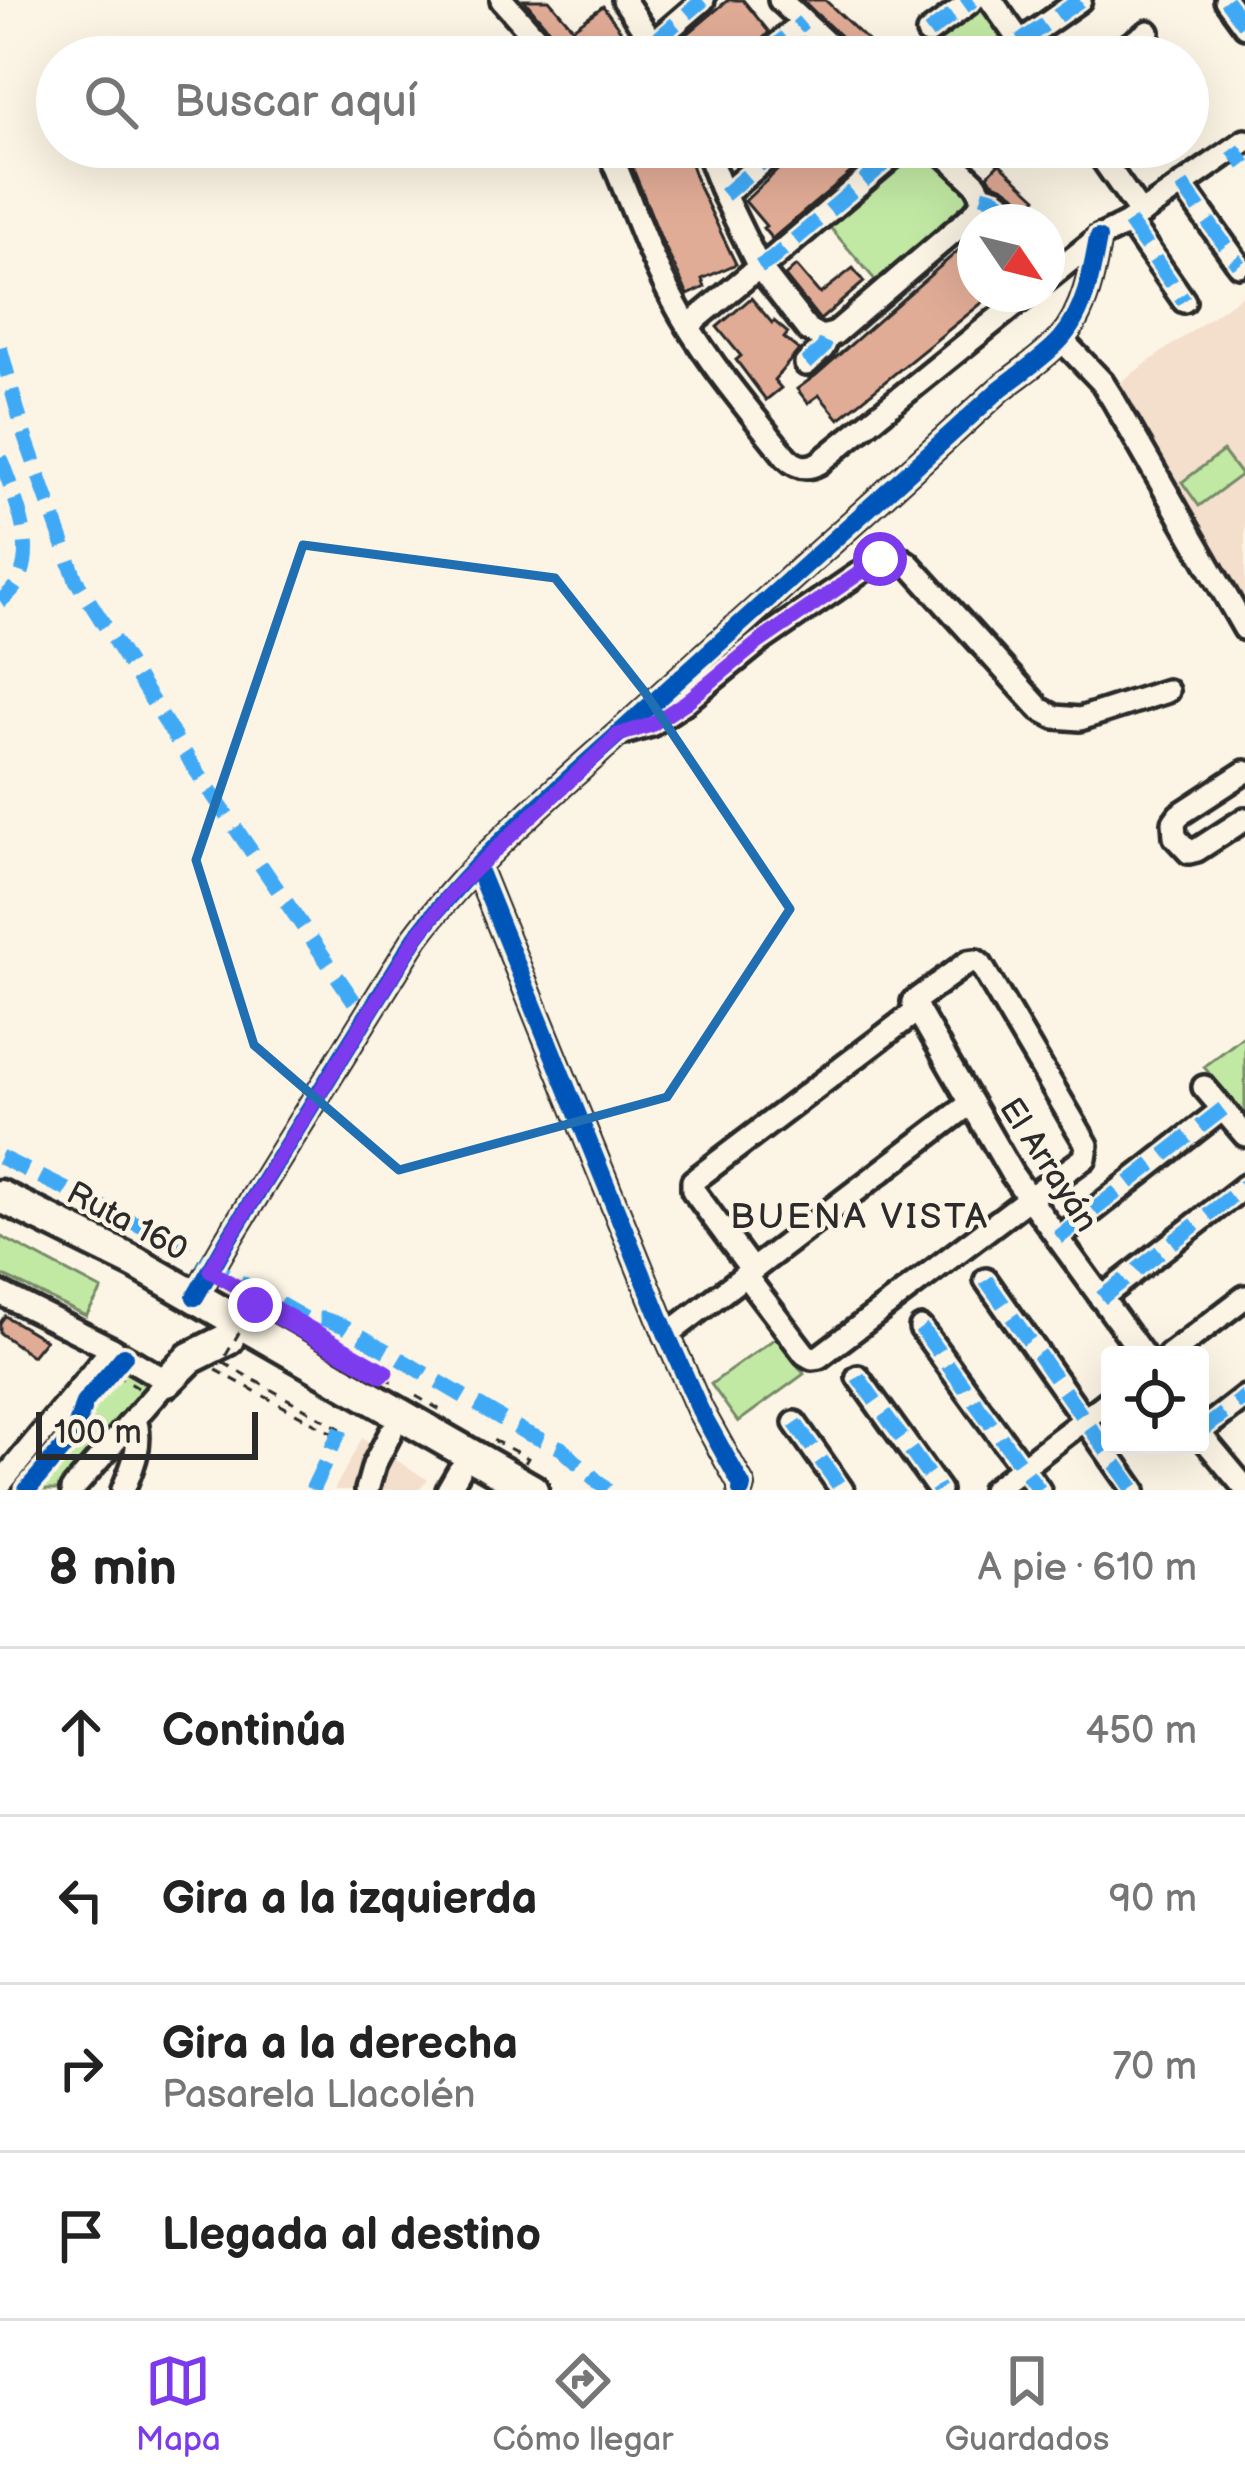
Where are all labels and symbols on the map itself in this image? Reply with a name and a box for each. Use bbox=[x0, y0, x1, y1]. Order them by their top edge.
north arrow bbox=[957, 204, 1065, 312]
route start bbox=[853, 532, 907, 586]
street label: El Arrayán bbox=[990, 1091, 1106, 1239]
street label: Ruta 160 bbox=[60, 1173, 194, 1270]
district label: BUENA VISTA bbox=[730, 1196, 990, 1239]
route end bbox=[228, 1278, 282, 1332]
scale bar bbox=[36, 1406, 258, 1459]

